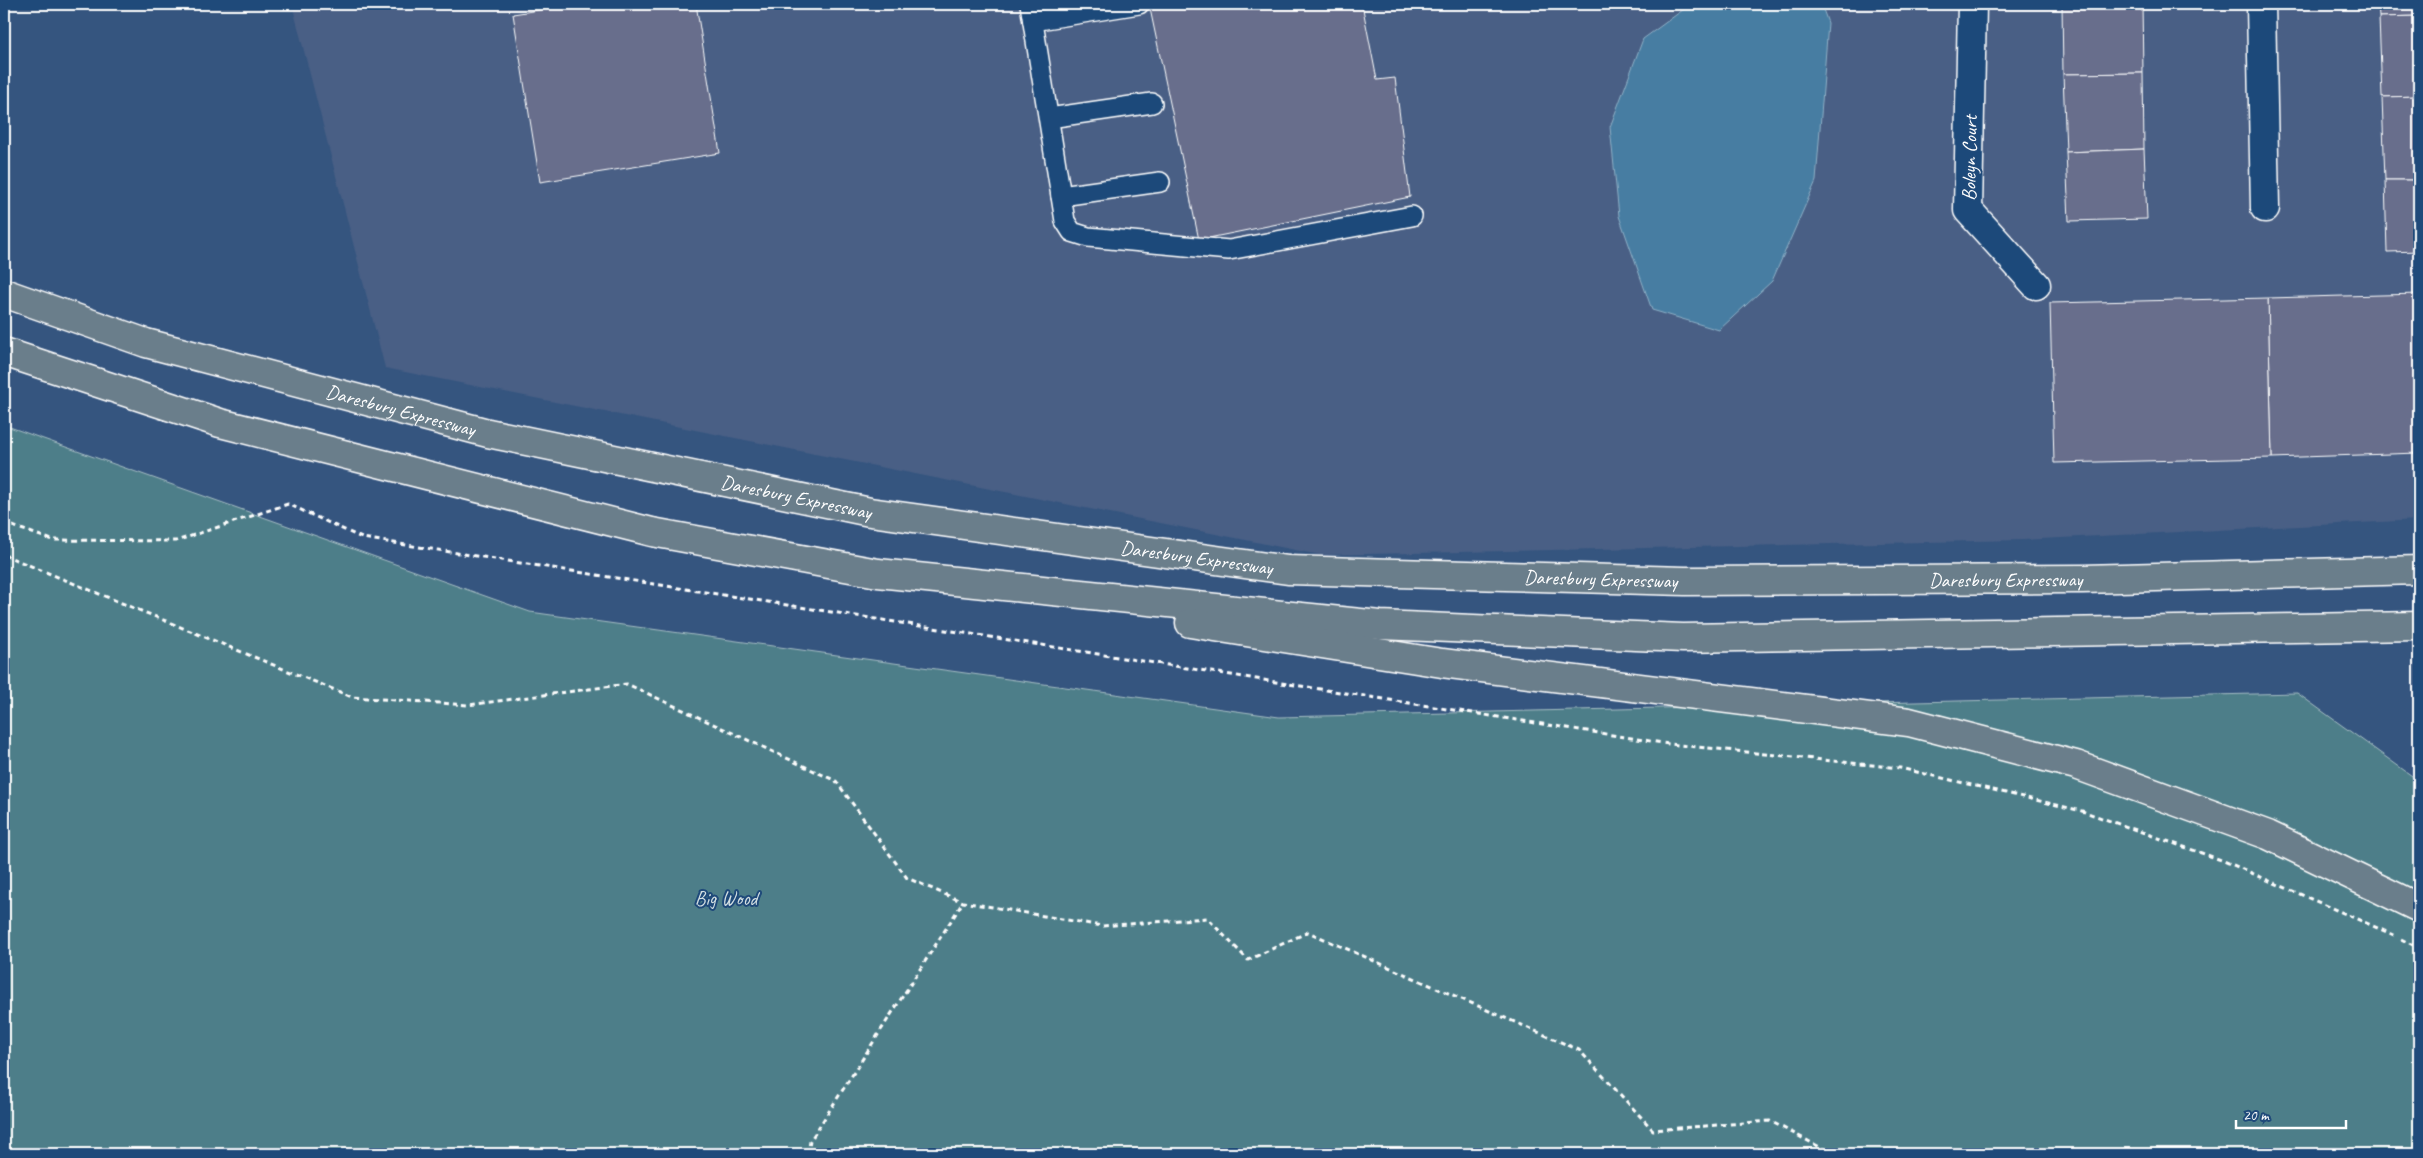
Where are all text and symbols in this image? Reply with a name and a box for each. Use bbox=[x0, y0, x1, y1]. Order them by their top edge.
street label: Boleyn Court bbox=[1956, 113, 1983, 201]
street label: Daresbury Expressway bbox=[323, 379, 480, 443]
street label: Daresbury Expressway bbox=[719, 469, 876, 525]
street label: Daresbury Expressway bbox=[1119, 535, 1276, 581]
street label: Daresbury Expressway bbox=[1524, 565, 1680, 594]
street label: Daresbury Expressway bbox=[1929, 567, 2085, 593]
park label: Big Wood bbox=[695, 886, 760, 911]
scale bar bbox=[2236, 1098, 2346, 1130]
text: 20 m bbox=[2243, 1106, 2270, 1125]

